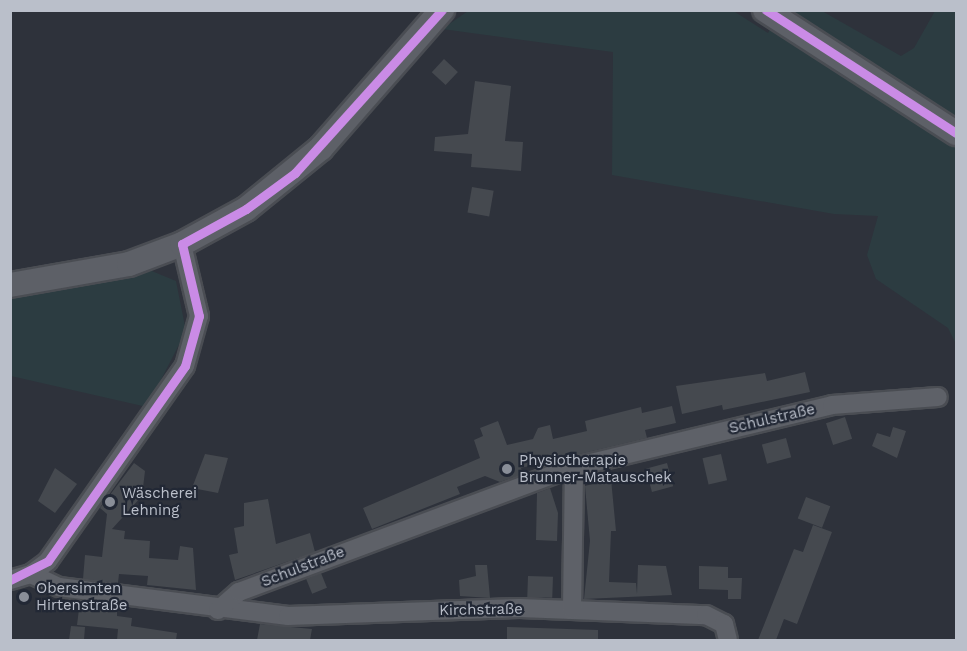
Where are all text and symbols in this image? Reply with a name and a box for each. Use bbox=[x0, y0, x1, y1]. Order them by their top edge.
street label: Schulstraße bbox=[727, 400, 817, 438]
place label: Physiotherapie Brunner-Matauschek bbox=[519, 451, 672, 486]
marker: Physiotherapie Brunner-Matauschek bbox=[500, 462, 514, 476]
place label: Wäscherei Lehning bbox=[122, 484, 197, 519]
marker: Wäscherei Lehning bbox=[103, 495, 117, 509]
street label: Schulstraße bbox=[259, 543, 347, 591]
place label: Obersimten Hirtenstraße bbox=[36, 579, 127, 614]
marker: Obersimten Hirtenstraße bbox=[17, 590, 31, 604]
street label: Kirchstraße bbox=[439, 600, 523, 620]

